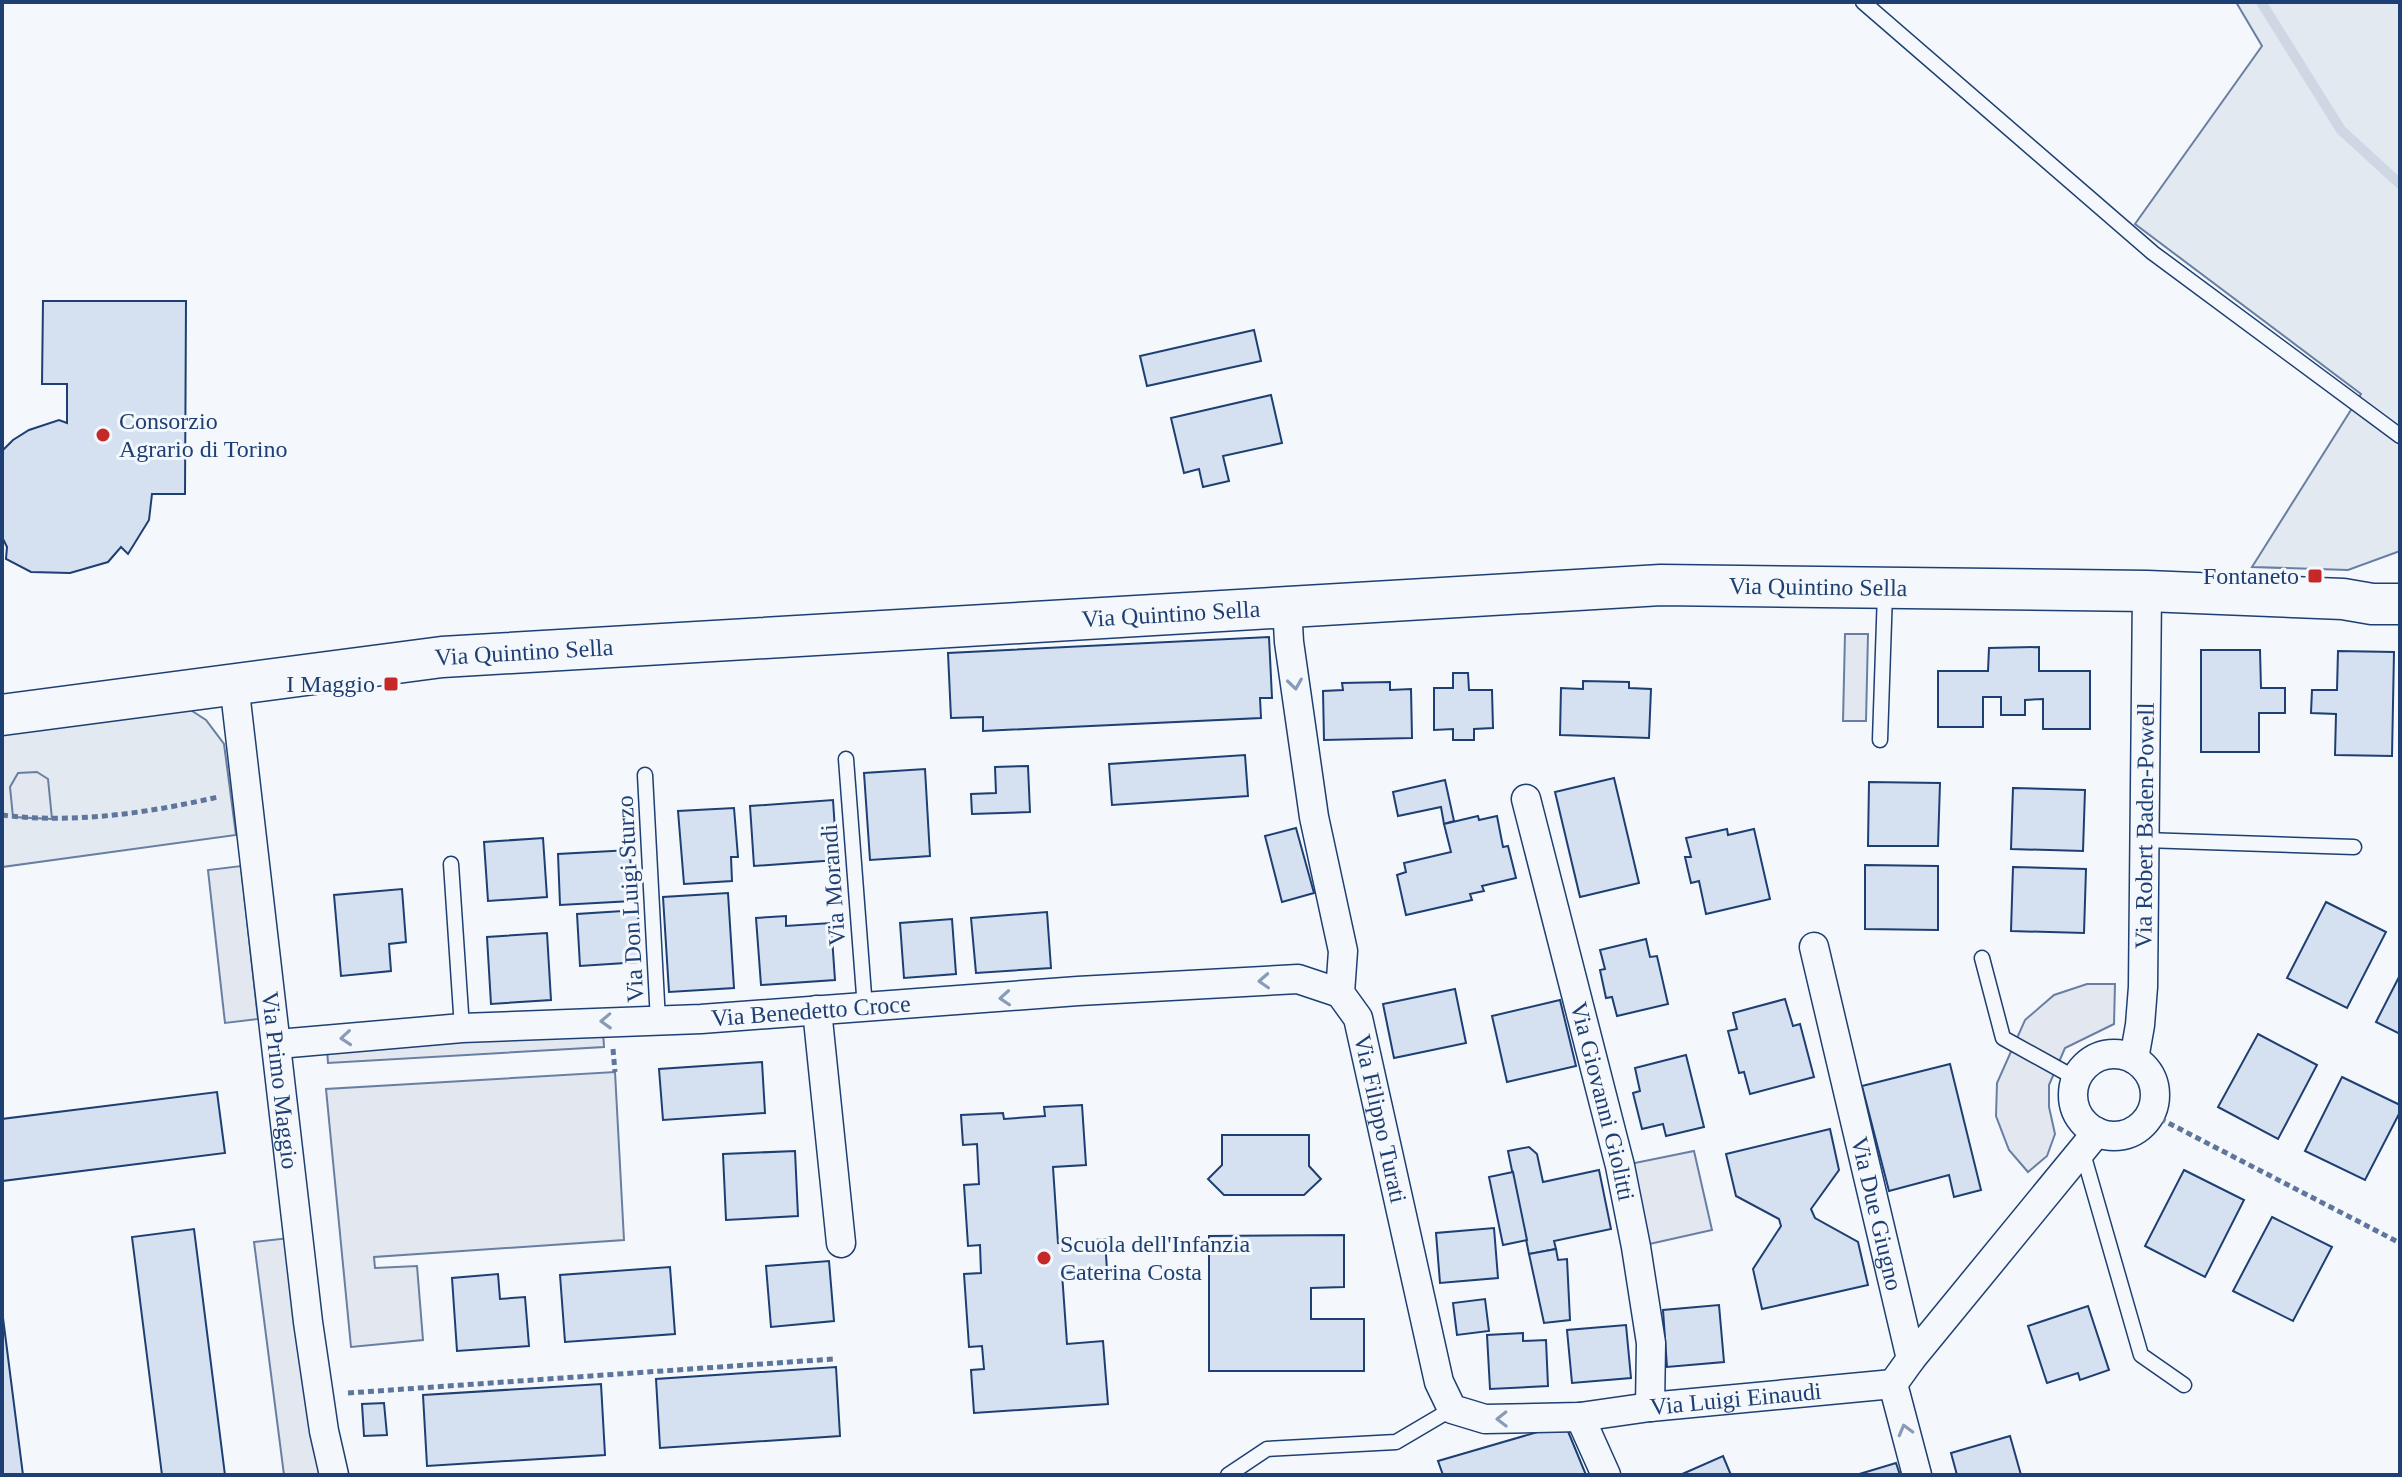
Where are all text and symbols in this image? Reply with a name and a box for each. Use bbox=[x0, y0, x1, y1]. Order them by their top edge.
place label: Consorzio Agrario di Torino bbox=[119, 408, 288, 462]
marker: Consorzio Agrario di Torino bbox=[94, 426, 112, 444]
place label: Fontaneto bbox=[2203, 563, 2299, 589]
marker: Fontaneto bbox=[2306, 567, 2324, 585]
street label: Via Quintino Sella bbox=[1729, 573, 1908, 601]
street label: Via Quintino Sella bbox=[1081, 596, 1261, 632]
street label: Via Quintino Sella bbox=[434, 634, 614, 670]
place label: I Maggio bbox=[286, 671, 375, 697]
marker: I Maggio bbox=[382, 675, 400, 693]
one-way arrow bbox=[1286, 677, 1303, 691]
street label: Via Robert Baden-Powell bbox=[2130, 702, 2159, 949]
street label: Via Don Luigi Sturzo bbox=[612, 795, 648, 1003]
street label: Via Morandi bbox=[816, 823, 850, 947]
one-way arrow bbox=[1257, 972, 1270, 989]
one-way arrow bbox=[998, 989, 1011, 1006]
street label: Via Primo Maggio bbox=[257, 990, 303, 1171]
street label: Via Benedetto Croce bbox=[710, 990, 911, 1031]
street label: Via Giovanni Giolitti bbox=[1566, 999, 1640, 1203]
one-way arrow bbox=[599, 1012, 612, 1029]
one-way arrow bbox=[339, 1029, 352, 1046]
street label: Via Filippo Turati bbox=[1349, 1032, 1412, 1206]
street label: Via Due Giugno bbox=[1846, 1134, 1907, 1293]
place label: Scuola dell'Infanzia Caterina Costa bbox=[1060, 1231, 1251, 1285]
marker: Scuola dell'Infanzia Caterina Costa bbox=[1035, 1249, 1053, 1267]
street label: Via Luigi Einaudi bbox=[1649, 1378, 1823, 1420]
one-way arrow bbox=[1495, 1410, 1508, 1427]
one-way arrow bbox=[1898, 1423, 1914, 1437]

